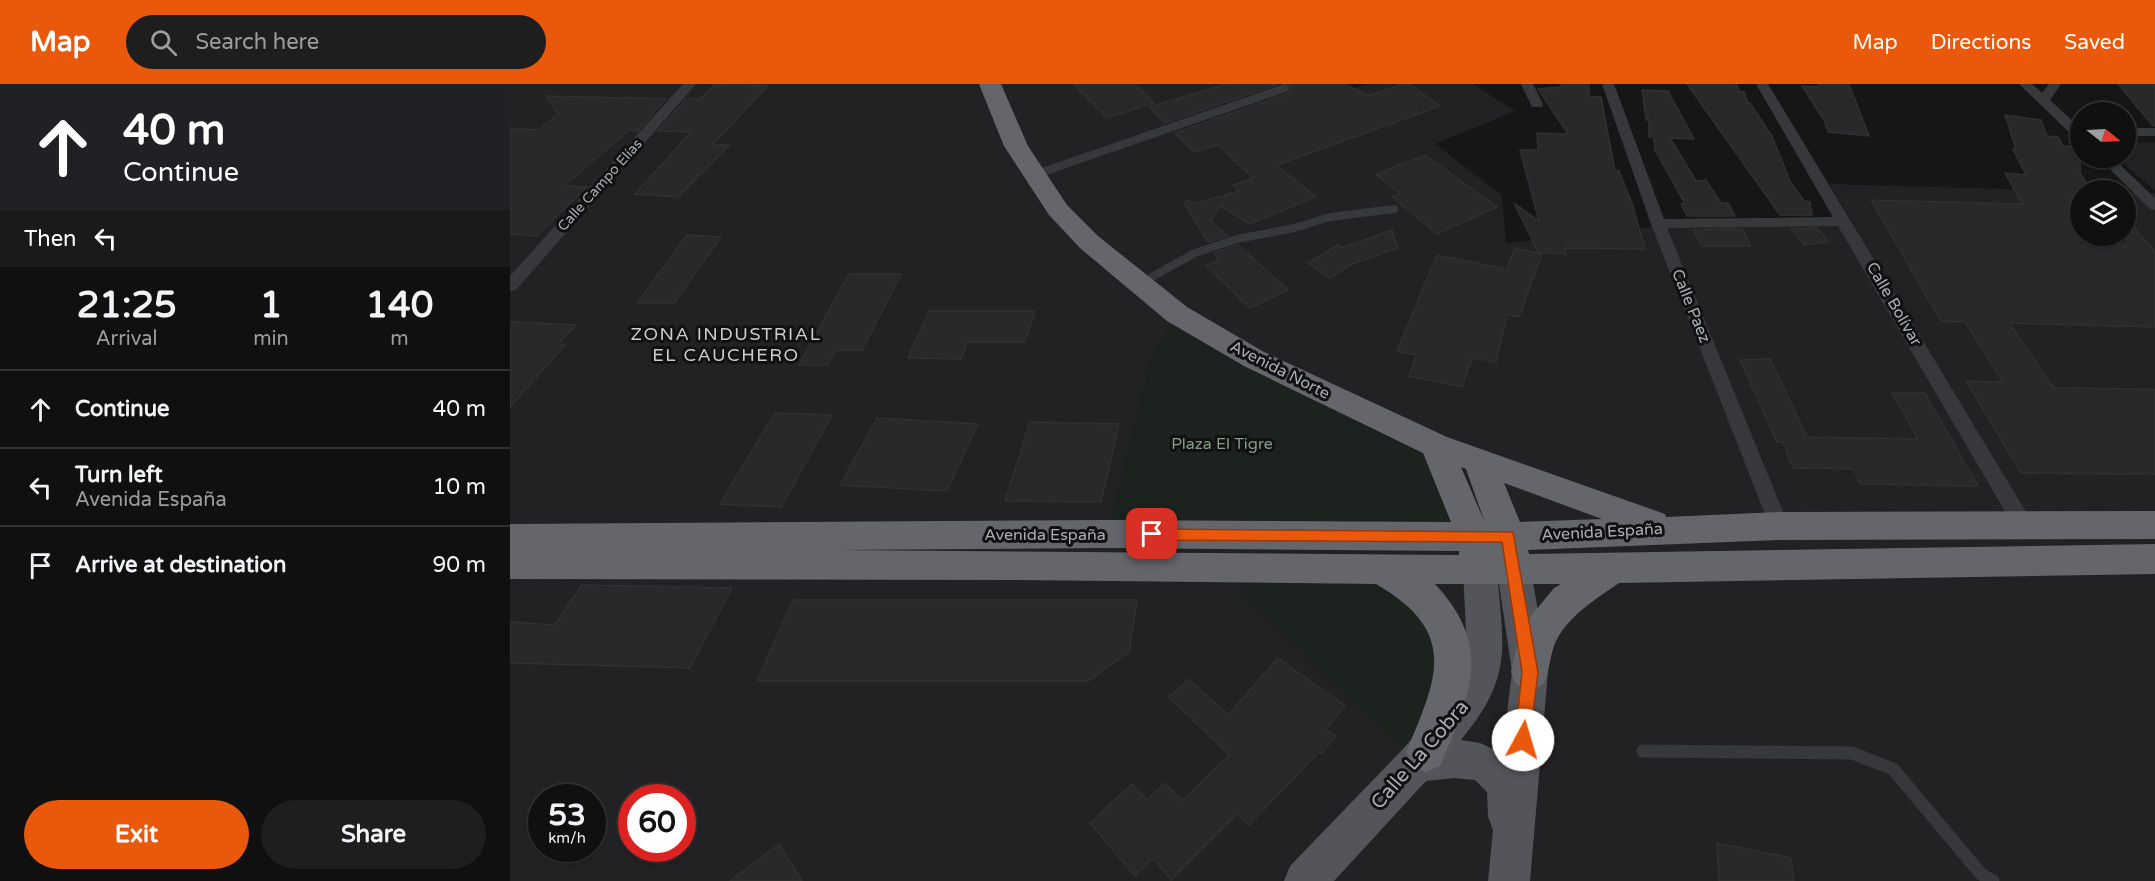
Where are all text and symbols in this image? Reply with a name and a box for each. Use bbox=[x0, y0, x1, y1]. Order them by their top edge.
search box bbox=[126, 15, 546, 69]
text: Map bbox=[30, 25, 90, 59]
icon: search bbox=[147, 26, 180, 59]
text: Search here bbox=[195, 29, 319, 55]
text: Map bbox=[1852, 30, 1898, 55]
text: Directions bbox=[1931, 30, 2031, 55]
text: Saved bbox=[2064, 30, 2125, 55]
north arrow bbox=[2070, 102, 2136, 168]
map controls bbox=[2070, 102, 2136, 246]
text: 40 m bbox=[123, 105, 225, 156]
icon: ahead bbox=[24, 108, 102, 186]
street label: Calle Campo Elías bbox=[554, 135, 646, 235]
text: Continue bbox=[123, 156, 239, 189]
button: layers bbox=[2070, 180, 2136, 246]
icon: left bbox=[89, 222, 122, 255]
text: Then bbox=[24, 226, 77, 252]
street label: Calle Bolívar bbox=[1862, 259, 1926, 350]
street label: Calle Paez bbox=[1667, 266, 1715, 346]
text: 21:25 bbox=[77, 284, 177, 327]
text: 1 bbox=[260, 284, 282, 327]
text: 140 bbox=[365, 284, 433, 327]
district label: ZONA INDUSTRIAL EL CAUCHERO bbox=[630, 323, 822, 366]
text: Arrival bbox=[96, 327, 158, 351]
text: min bbox=[253, 327, 289, 351]
text: m bbox=[390, 327, 409, 351]
street label: Avenida Norte bbox=[1227, 336, 1333, 404]
icon: ahead bbox=[24, 393, 57, 426]
text: Continue bbox=[75, 396, 170, 422]
text: 40 m bbox=[432, 396, 486, 422]
park label: Plaza El Tigre bbox=[1171, 434, 1273, 454]
text: Turn left bbox=[75, 462, 163, 488]
icon: left bbox=[24, 471, 57, 504]
text: 10 m bbox=[432, 474, 486, 500]
text: Avenida España bbox=[75, 488, 227, 512]
pin bbox=[1126, 508, 1177, 559]
icon: arrive bbox=[1135, 517, 1168, 550]
street label: Avenida España bbox=[1541, 519, 1663, 545]
street label: Avenida España bbox=[984, 525, 1106, 545]
icon: arrive bbox=[24, 549, 57, 582]
text: Arrive at destination bbox=[75, 552, 286, 578]
text: 90 m bbox=[432, 552, 486, 578]
street label: Calle La Cobra bbox=[1366, 695, 1474, 815]
position arrow bbox=[1491, 708, 1555, 772]
speed limit sign: 60 bbox=[618, 784, 696, 862]
text: 53 bbox=[548, 797, 586, 834]
button: Exit bbox=[24, 800, 249, 869]
button: Share bbox=[261, 800, 486, 869]
text: km/h bbox=[548, 829, 586, 847]

